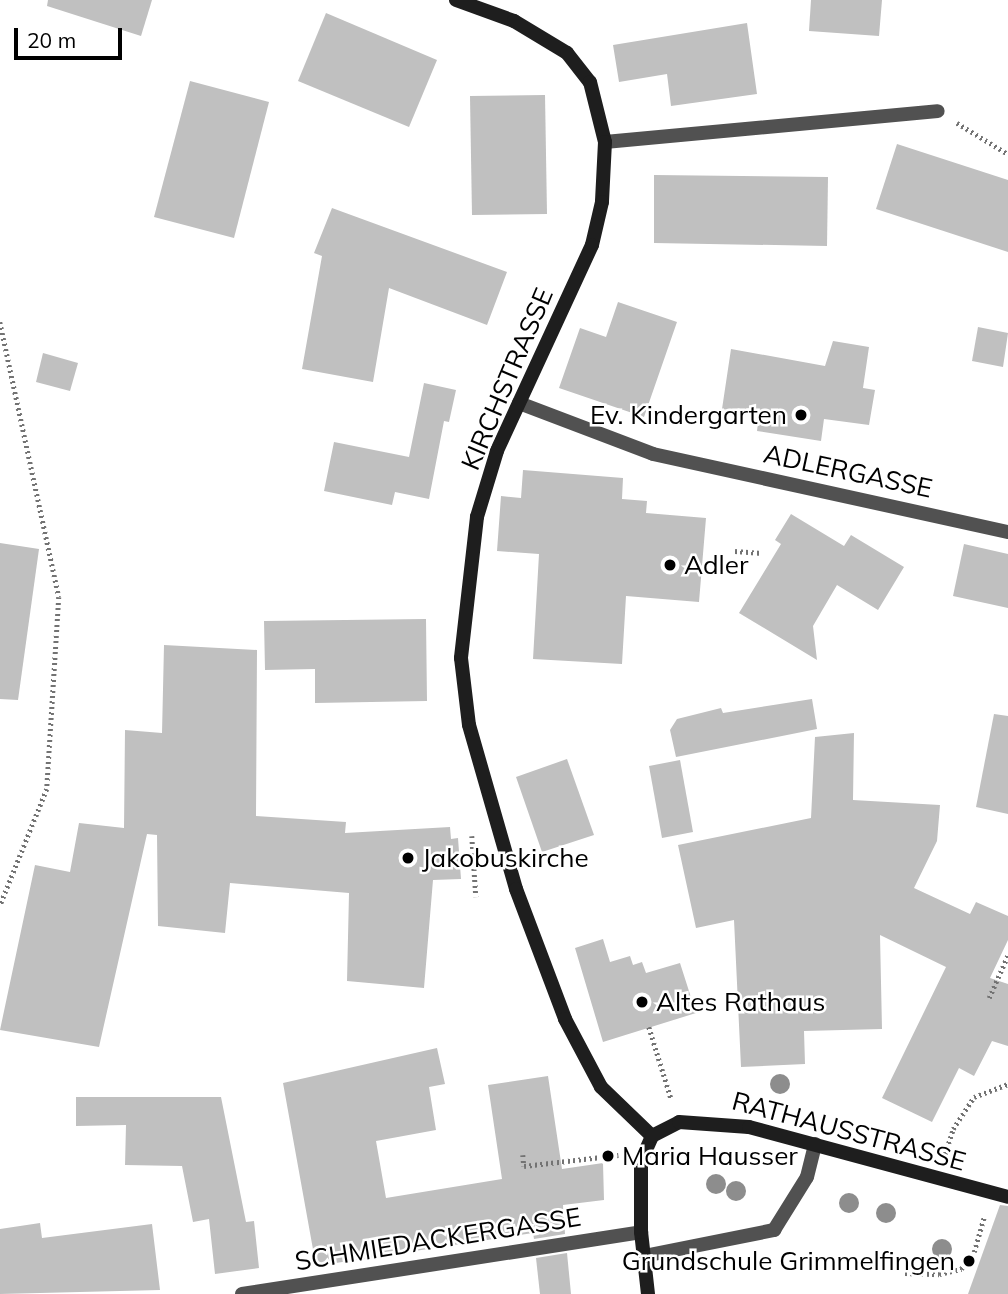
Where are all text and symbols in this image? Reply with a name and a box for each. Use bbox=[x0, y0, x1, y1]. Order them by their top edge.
scale bar bbox=[18, 14, 126, 58]
text: 20 m bbox=[27, 27, 76, 53]
street label: KIRCHSTRASSE bbox=[455, 283, 559, 475]
place label: Ev. Kindergarten bbox=[590, 399, 787, 431]
marker: Ev. Kindergarten bbox=[793, 407, 809, 423]
street label: ADLERGASSE bbox=[761, 438, 935, 504]
place label: Adler bbox=[684, 549, 748, 581]
marker: Adler bbox=[662, 557, 678, 573]
place label: Jakobuskirche bbox=[422, 842, 589, 874]
marker: Jakobuskirche bbox=[400, 850, 416, 866]
place label: Altes Rathaus bbox=[656, 986, 825, 1018]
marker: Altes Rathaus bbox=[634, 994, 650, 1010]
street label: RATHAUSSTRASSE bbox=[729, 1085, 969, 1177]
place label: Maria Hausser bbox=[622, 1140, 798, 1172]
marker: Maria Hausser bbox=[600, 1148, 616, 1164]
street label: SCHMIEDACKERGASSE bbox=[293, 1201, 583, 1277]
place label: Grundschule Grimmelfingen bbox=[622, 1245, 955, 1277]
marker: Grundschule Grimmelfingen bbox=[961, 1253, 977, 1269]

